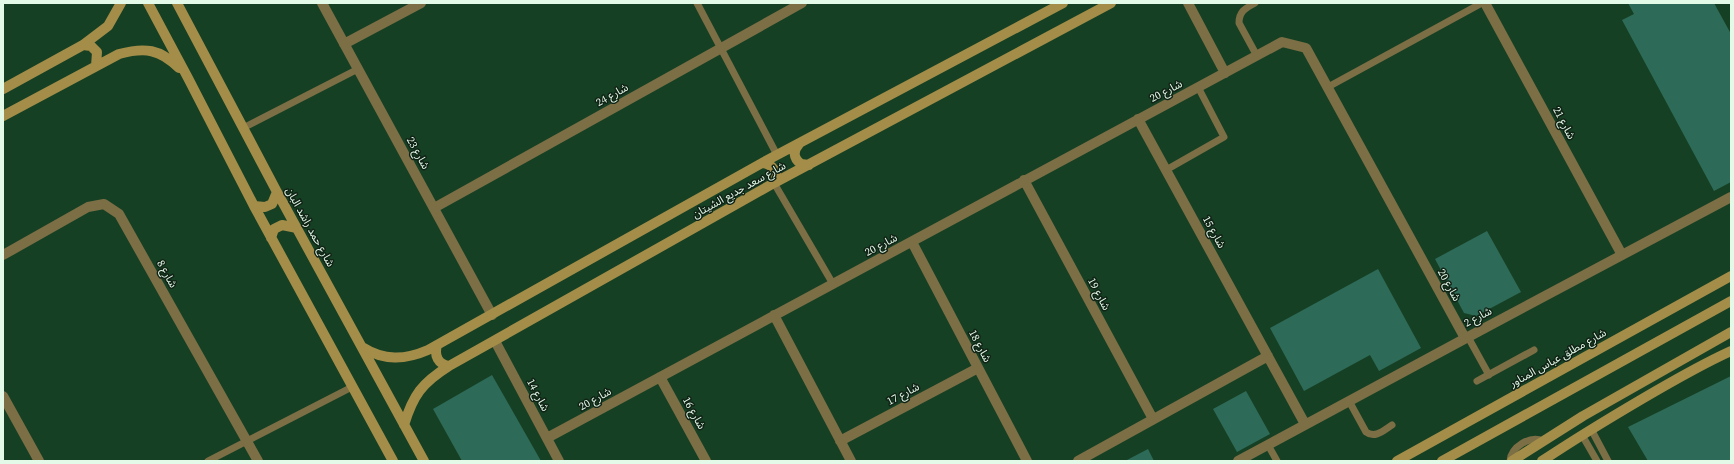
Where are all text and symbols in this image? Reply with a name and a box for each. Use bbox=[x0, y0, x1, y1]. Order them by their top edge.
street label: شارع 20 bbox=[1147, 76, 1185, 106]
street label: شارع 24 bbox=[593, 80, 631, 110]
street label: شارع 21 bbox=[1549, 104, 1579, 142]
street label: شارع 23 bbox=[403, 134, 433, 172]
street label: شارع سعد جديع الشيتان bbox=[690, 158, 789, 222]
street label: شارع حمد راشد البان bbox=[282, 185, 338, 270]
street label: شارع 15 bbox=[1199, 213, 1229, 251]
street label: شارع 20 bbox=[862, 230, 900, 260]
street label: شارع 8 bbox=[153, 257, 181, 291]
street label: شارع 20 bbox=[1434, 266, 1464, 304]
street label: شارع 19 bbox=[1084, 275, 1114, 313]
street label: شارع 2 bbox=[1461, 303, 1495, 331]
street label: شارع مطلق عباس المناور bbox=[1506, 325, 1609, 391]
street label: شارع 18 bbox=[965, 327, 995, 365]
street label: شارع 14 bbox=[523, 376, 553, 414]
street label: شارع 17 bbox=[884, 379, 922, 409]
street label: شارع 20 bbox=[576, 384, 614, 414]
street label: شارع 16 bbox=[679, 394, 709, 432]

